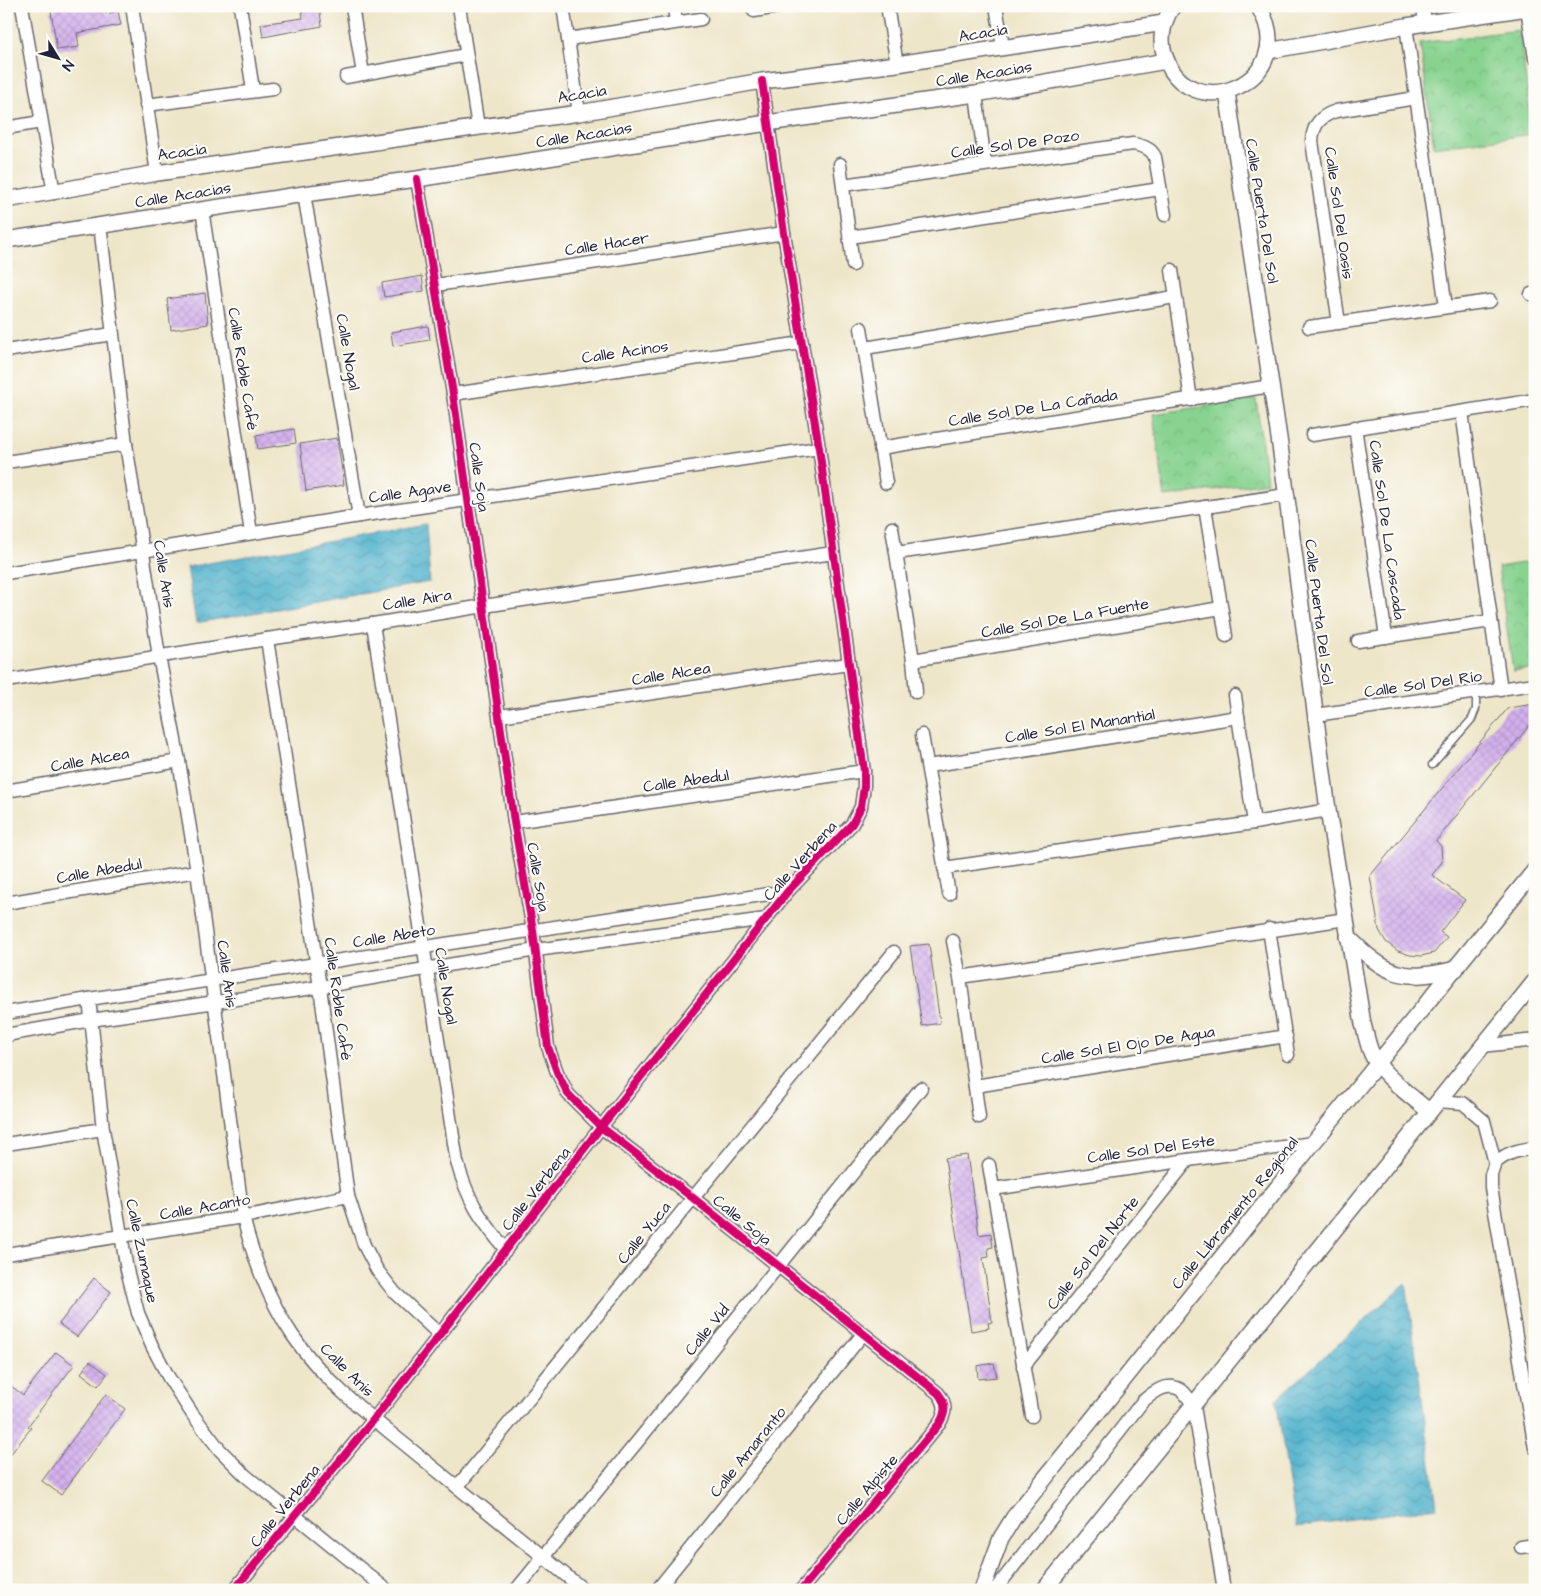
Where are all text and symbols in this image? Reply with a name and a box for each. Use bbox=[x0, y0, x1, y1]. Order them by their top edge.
street label: Acacia bbox=[957, 18, 1009, 48]
north arrow bbox=[32, 32, 82, 82]
text: N bbox=[57, 56, 78, 75]
street label: Calle Acacias bbox=[934, 56, 1034, 92]
street label: Acacia bbox=[556, 79, 608, 109]
street label: Calle Acacias bbox=[534, 117, 634, 153]
street label: Calle Sol De Pozo bbox=[949, 124, 1081, 164]
street label: Calle Puerta Del Sol bbox=[1240, 137, 1284, 285]
street label: Acacia bbox=[156, 138, 208, 166]
street label: Calle Sol Del Oasis bbox=[1319, 146, 1359, 280]
street label: Calle Acacias bbox=[133, 177, 233, 213]
street label: Calle Hacer bbox=[563, 226, 651, 262]
street label: Calle Roble Café bbox=[222, 306, 264, 432]
street label: Calle Nogal bbox=[329, 312, 366, 392]
street label: Calle Acinos bbox=[580, 335, 670, 369]
street label: Calle Sol De La Cañada bbox=[947, 384, 1119, 432]
street label: Calle Sol De La Cascada bbox=[1364, 439, 1410, 621]
street label: Calle Soja bbox=[463, 441, 495, 513]
street label: Calle Agave bbox=[367, 475, 453, 510]
street label: Calle Puerta Del Sol bbox=[1299, 538, 1339, 686]
street label: Calle Anís bbox=[148, 539, 180, 609]
street label: Calle Aira bbox=[381, 584, 453, 616]
street label: Calle Sol De La Fuente bbox=[979, 592, 1151, 644]
street label: Calle Alcea bbox=[630, 657, 712, 691]
street label: Calle Sol Del Río bbox=[1363, 665, 1483, 703]
street label: Calle Sol El Manantial bbox=[1004, 703, 1156, 749]
street label: Calle Alcea bbox=[49, 742, 131, 778]
street label: Calle Abedul bbox=[642, 764, 730, 798]
street label: Calle Verbena bbox=[758, 816, 842, 906]
street label: Calle Soja bbox=[521, 841, 555, 913]
street label: Calle Abedul bbox=[55, 853, 143, 889]
street label: Calle Abeto bbox=[351, 919, 437, 953]
street label: Calle Roble Café bbox=[318, 936, 358, 1062]
street label: Calle Anís bbox=[211, 939, 243, 1009]
street label: Calle Nogal bbox=[428, 946, 463, 1026]
street label: Calle Sol El Ojo De Agua bbox=[1040, 1020, 1216, 1071]
street label: Calle Sol Del Este bbox=[1086, 1129, 1216, 1169]
street label: Calle Libramiento Regional bbox=[1166, 1132, 1304, 1295]
street label: Calle Verbena bbox=[496, 1142, 576, 1236]
street label: Calle Acanto bbox=[158, 1188, 252, 1226]
street label: Calle Soja bbox=[708, 1189, 776, 1251]
street label: Calle Sol Del Norte bbox=[1042, 1191, 1145, 1314]
street label: Calle Zumaque bbox=[120, 1197, 164, 1305]
street label: Calle Yuca bbox=[612, 1197, 676, 1269]
street label: Calle Vid bbox=[680, 1300, 734, 1360]
street label: Calle Anís bbox=[315, 1338, 379, 1402]
street label: Calle Amaranto bbox=[705, 1402, 791, 1502]
street label: Calle Alpiste bbox=[831, 1449, 904, 1530]
street label: Calle Verbena bbox=[245, 1460, 325, 1552]

